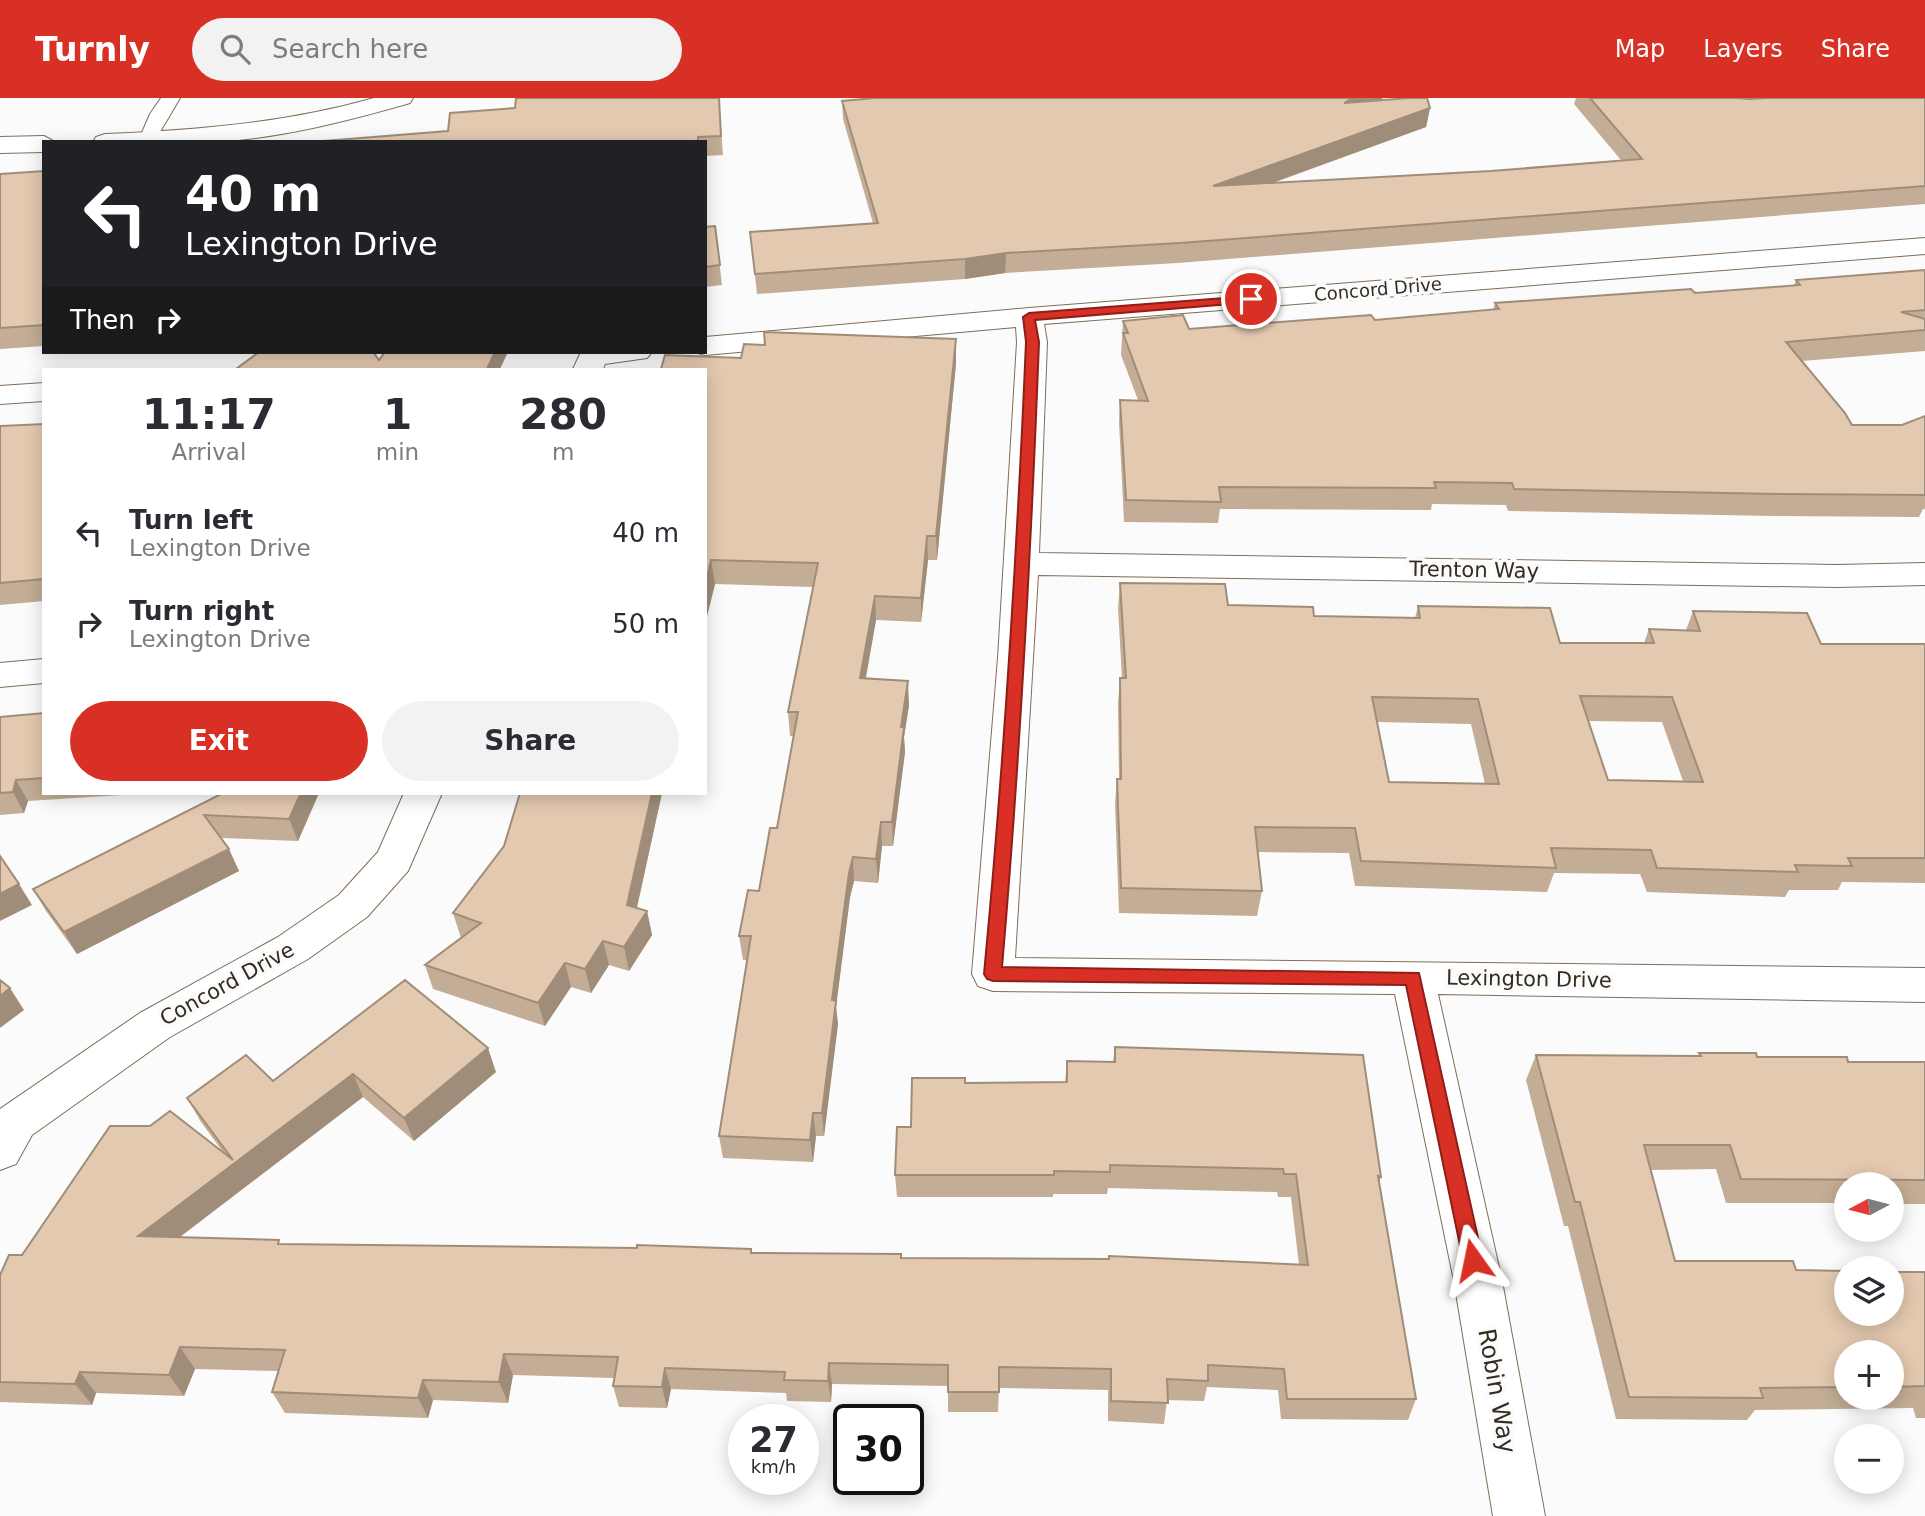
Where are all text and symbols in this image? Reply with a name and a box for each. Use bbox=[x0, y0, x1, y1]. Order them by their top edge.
search box bbox=[192, 18, 682, 81]
text: Turnly bbox=[35, 30, 150, 69]
icon: search bbox=[216, 30, 254, 68]
text: Search here bbox=[272, 34, 428, 64]
text: Map bbox=[1615, 35, 1665, 63]
text: Layers bbox=[1703, 35, 1783, 63]
text: Share bbox=[1821, 35, 1890, 63]
text: 40 m bbox=[185, 166, 321, 223]
icon: left bbox=[70, 168, 161, 259]
text: Lexington Drive bbox=[185, 225, 438, 263]
pin bbox=[1221, 269, 1281, 329]
street label: Concord Drive bbox=[1313, 273, 1443, 305]
icon: arrive bbox=[1232, 280, 1270, 318]
icon: right bbox=[149, 301, 187, 339]
text: Then bbox=[70, 305, 135, 335]
text: 11:17 bbox=[142, 390, 276, 439]
text: 1 bbox=[383, 390, 412, 439]
text: 280 bbox=[519, 390, 607, 439]
text: Arrival bbox=[172, 439, 246, 465]
text: min bbox=[376, 439, 419, 465]
text: m bbox=[552, 439, 574, 465]
text: Turn left bbox=[129, 505, 253, 535]
icon: left bbox=[70, 514, 108, 552]
text: 40 m bbox=[612, 518, 679, 548]
text: Lexington Drive bbox=[129, 535, 311, 561]
street label: Trenton Way bbox=[1408, 557, 1539, 583]
text: Turn right bbox=[129, 596, 274, 626]
icon: right bbox=[70, 605, 108, 643]
text: 50 m bbox=[612, 609, 679, 639]
text: Lexington Drive bbox=[129, 626, 311, 652]
button: Exit bbox=[70, 701, 368, 781]
button: Share bbox=[382, 701, 679, 781]
street label: Concord Drive bbox=[156, 937, 298, 1031]
street label: Lexington Drive bbox=[1446, 966, 1612, 992]
north arrow bbox=[1834, 1172, 1904, 1242]
map controls bbox=[1834, 1172, 1904, 1494]
position arrow bbox=[1436, 1223, 1510, 1297]
button: layers bbox=[1834, 1256, 1904, 1326]
street label: Robin Way bbox=[1472, 1326, 1522, 1456]
button: + bbox=[1834, 1340, 1904, 1410]
speed limit sign: 30 bbox=[833, 1404, 924, 1495]
text: 27 bbox=[749, 1420, 798, 1460]
button: − bbox=[1834, 1424, 1904, 1494]
text: km/h bbox=[751, 1456, 796, 1477]

